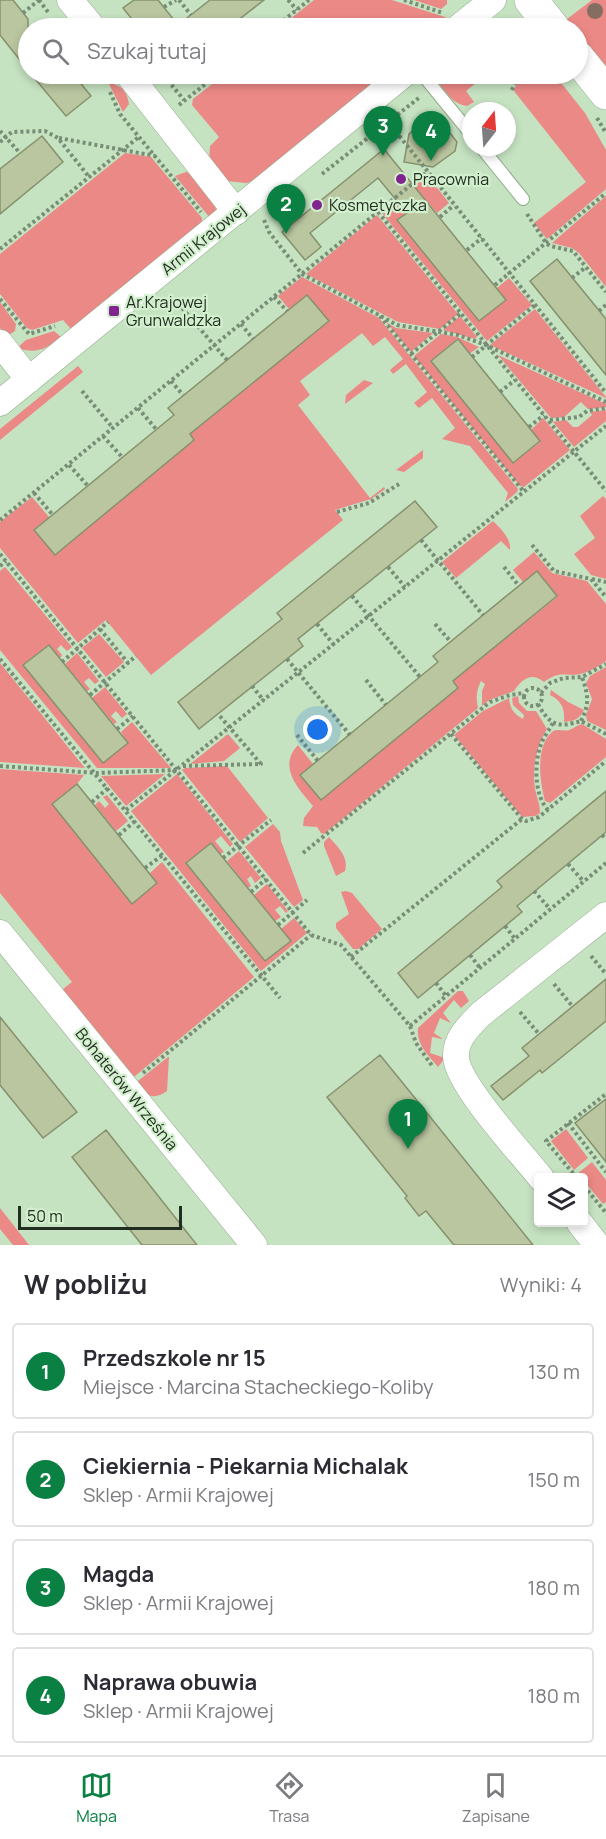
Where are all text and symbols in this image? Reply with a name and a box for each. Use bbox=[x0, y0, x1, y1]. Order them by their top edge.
search box bbox=[18, 18, 588, 84]
icon: search bbox=[39, 35, 72, 68]
text: Szukaj tutaj bbox=[87, 36, 207, 66]
north arrow bbox=[462, 102, 516, 156]
pin: 3 bbox=[364, 106, 403, 156]
pin: 4 bbox=[412, 112, 450, 161]
place label: Pracownia bbox=[413, 168, 489, 190]
marker: Pracownia bbox=[394, 172, 408, 186]
pin: 2 bbox=[266, 184, 306, 234]
place label: Kosmetyczka bbox=[329, 194, 427, 216]
street label: Armii Krajowej bbox=[156, 198, 250, 280]
marker: Kosmetyczka bbox=[310, 198, 324, 212]
place label: Ar.Krajowej Grunwaldzka bbox=[126, 291, 221, 331]
marker: Ar.Krajowej Grunwaldzka bbox=[107, 304, 121, 318]
your location bbox=[303, 715, 332, 744]
street label: Bohaterów Września bbox=[71, 1023, 183, 1155]
pin: 1 bbox=[388, 1100, 428, 1149]
map controls bbox=[534, 1173, 588, 1227]
button: layers bbox=[534, 1173, 588, 1227]
scale bar bbox=[18, 1203, 182, 1230]
text: 50 m bbox=[27, 1205, 63, 1227]
text: W pobliżu bbox=[24, 1266, 147, 1302]
text: Wyniki: 4 bbox=[500, 1271, 582, 1298]
text: Przedszkole nr 15 bbox=[83, 1343, 266, 1373]
text: 1 bbox=[41, 1358, 50, 1385]
text: 130 m bbox=[528, 1358, 580, 1385]
text: Miejsce · Marcina Stacheckiego-Koliby bbox=[83, 1373, 434, 1400]
text: Ciekiernia - Piekarnia Michalak bbox=[83, 1451, 408, 1481]
text: 2 bbox=[40, 1466, 51, 1493]
text: 150 m bbox=[527, 1466, 580, 1493]
text: Sklep · Armii Krajowej bbox=[83, 1481, 274, 1508]
text: Magda bbox=[83, 1559, 154, 1589]
text: 3 bbox=[40, 1574, 51, 1601]
text: 180 m bbox=[527, 1574, 580, 1601]
text: Sklep · Armii Krajowej bbox=[83, 1589, 274, 1616]
text: Naprawa obuwia bbox=[83, 1667, 257, 1697]
text: 4 bbox=[39, 1682, 52, 1709]
text: 180 m bbox=[527, 1682, 580, 1709]
text: Sklep · Armii Krajowej bbox=[83, 1697, 274, 1724]
tab: Mapa bbox=[76, 1769, 117, 1827]
tab: Trasa bbox=[269, 1769, 310, 1827]
tab: Zapisane bbox=[462, 1769, 530, 1827]

